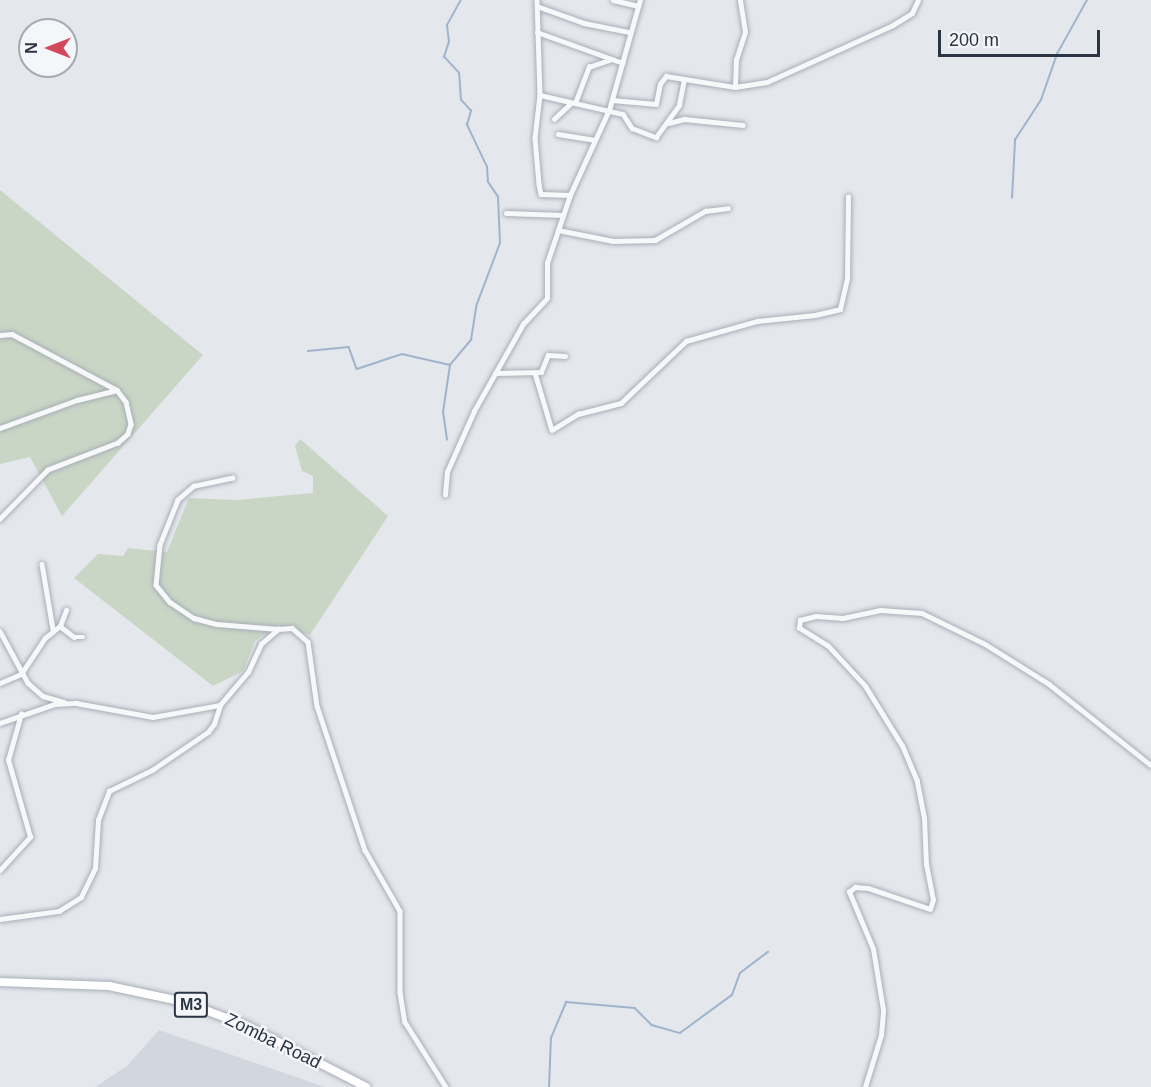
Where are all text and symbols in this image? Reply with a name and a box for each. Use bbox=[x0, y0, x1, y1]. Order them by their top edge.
north arrow bbox=[18, 18, 78, 78]
scale bar bbox=[941, 18, 1103, 56]
text: 200 m bbox=[949, 30, 999, 50]
text: N bbox=[23, 42, 40, 54]
road number: M3 bbox=[173, 992, 209, 1018]
street label: Zomba Road bbox=[222, 1008, 324, 1074]

